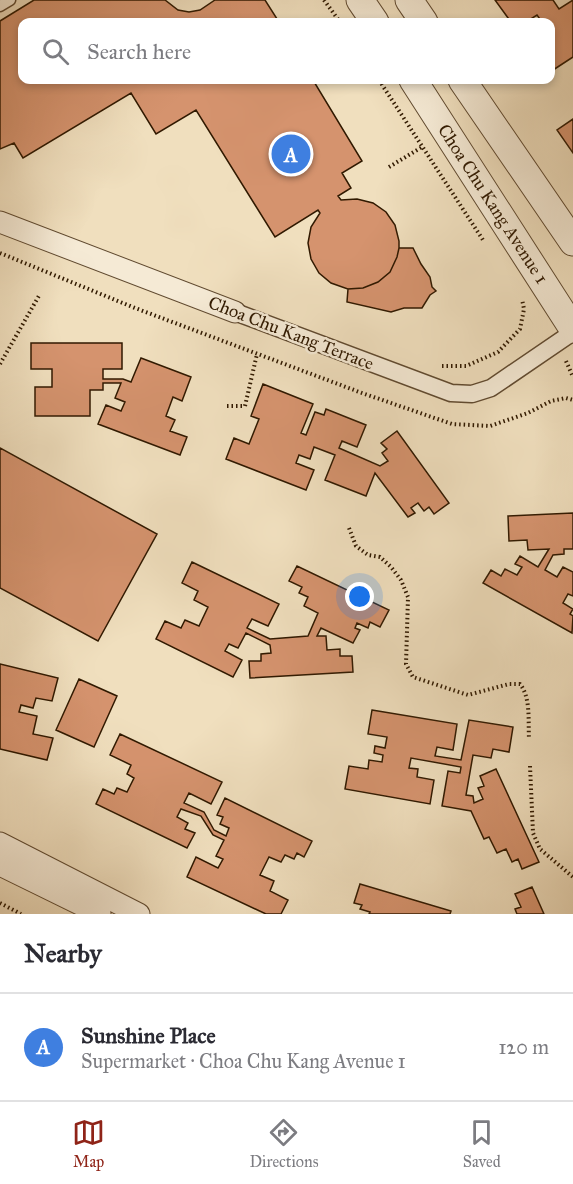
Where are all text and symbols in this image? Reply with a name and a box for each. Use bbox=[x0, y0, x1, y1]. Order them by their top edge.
search box bbox=[18, 18, 555, 84]
icon: search bbox=[39, 35, 72, 68]
text: Search here bbox=[87, 38, 191, 65]
street label: Choa Chu Kang Avenue 1 bbox=[432, 120, 553, 289]
pin: A bbox=[272, 132, 310, 176]
street label: Choa Chu Kang Terrace bbox=[205, 291, 377, 376]
your location bbox=[345, 582, 374, 611]
text: Nearby bbox=[24, 937, 102, 969]
text: Sunshine Place bbox=[81, 1022, 216, 1049]
text: A bbox=[37, 1035, 50, 1059]
text: 120 m bbox=[498, 1035, 549, 1059]
text: Supermarket · Choa Chu Kang Avenue 1 bbox=[81, 1049, 406, 1073]
tab: Map bbox=[72, 1116, 105, 1171]
tab: Directions bbox=[249, 1116, 318, 1171]
tab: Saved bbox=[463, 1116, 501, 1171]

